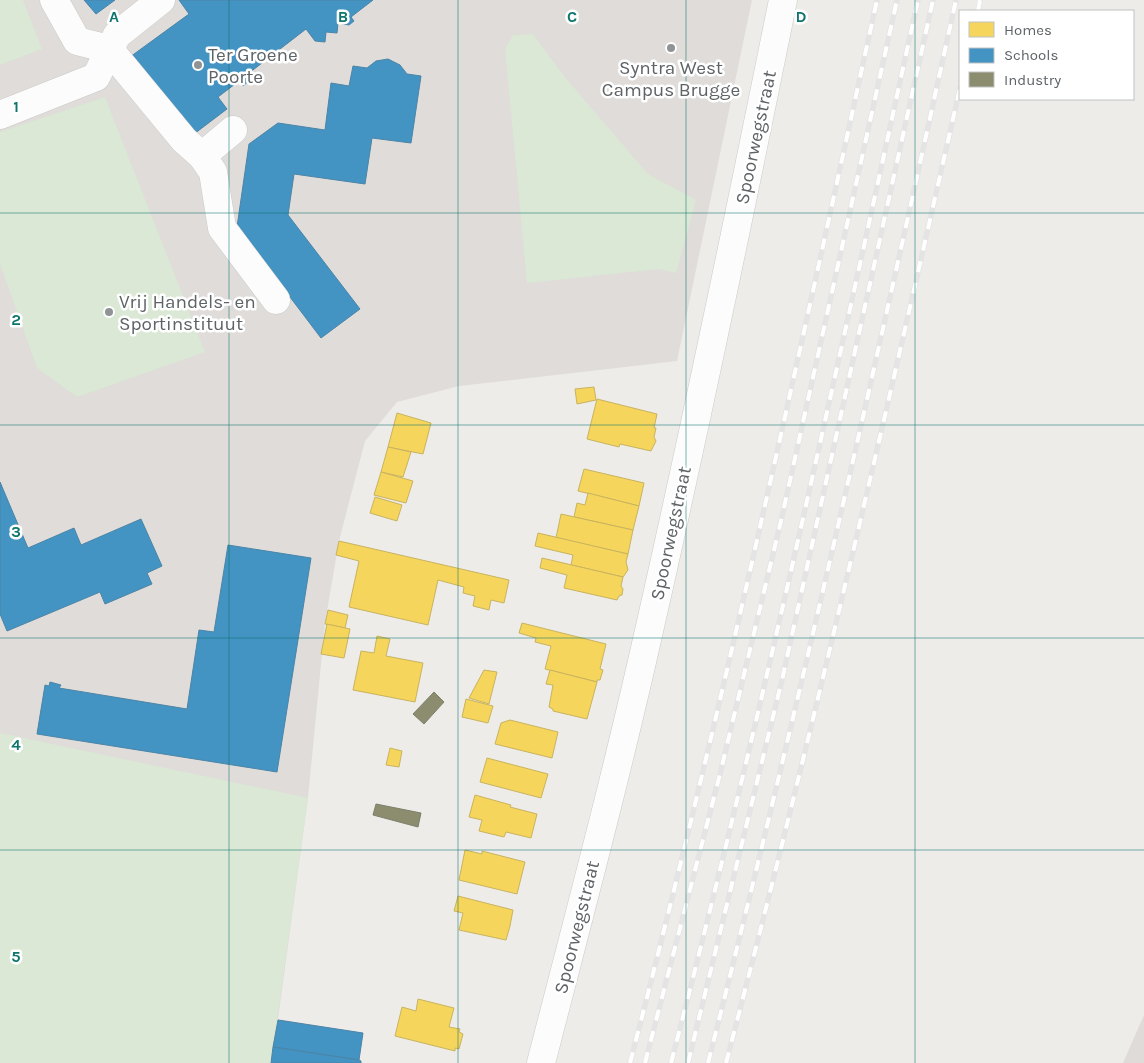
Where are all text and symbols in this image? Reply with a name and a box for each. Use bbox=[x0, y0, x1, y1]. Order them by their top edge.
text: A bbox=[109, 7, 119, 26]
text: B bbox=[338, 7, 348, 26]
text: C bbox=[567, 7, 577, 26]
text: D bbox=[796, 7, 807, 26]
legend bbox=[959, 10, 1134, 100]
text: Homes bbox=[1004, 21, 1052, 39]
marker: Syntra West Campus Brugge bbox=[665, 42, 677, 54]
place label: Ter Groene Poorte bbox=[208, 44, 298, 88]
text: Schools bbox=[1004, 46, 1058, 64]
place label: Syntra West Campus Brugge bbox=[602, 57, 740, 101]
marker: Ter Groene Poorte bbox=[192, 59, 204, 71]
street label: Spoorwegstraat bbox=[731, 68, 781, 206]
text: Industry bbox=[1004, 71, 1061, 89]
text: 1 bbox=[13, 97, 19, 116]
place label: Vrij Handels- en Sportinstituut bbox=[119, 291, 256, 335]
marker: Vrij Handels- en Sportinstituut bbox=[103, 306, 115, 318]
text: 2 bbox=[11, 310, 21, 329]
street label: Spoorwegstraat bbox=[646, 464, 696, 602]
text: 3 bbox=[11, 522, 21, 541]
text: 4 bbox=[11, 735, 21, 754]
street label: Spoorwegstraat bbox=[550, 858, 604, 996]
text: 5 bbox=[11, 947, 21, 966]

